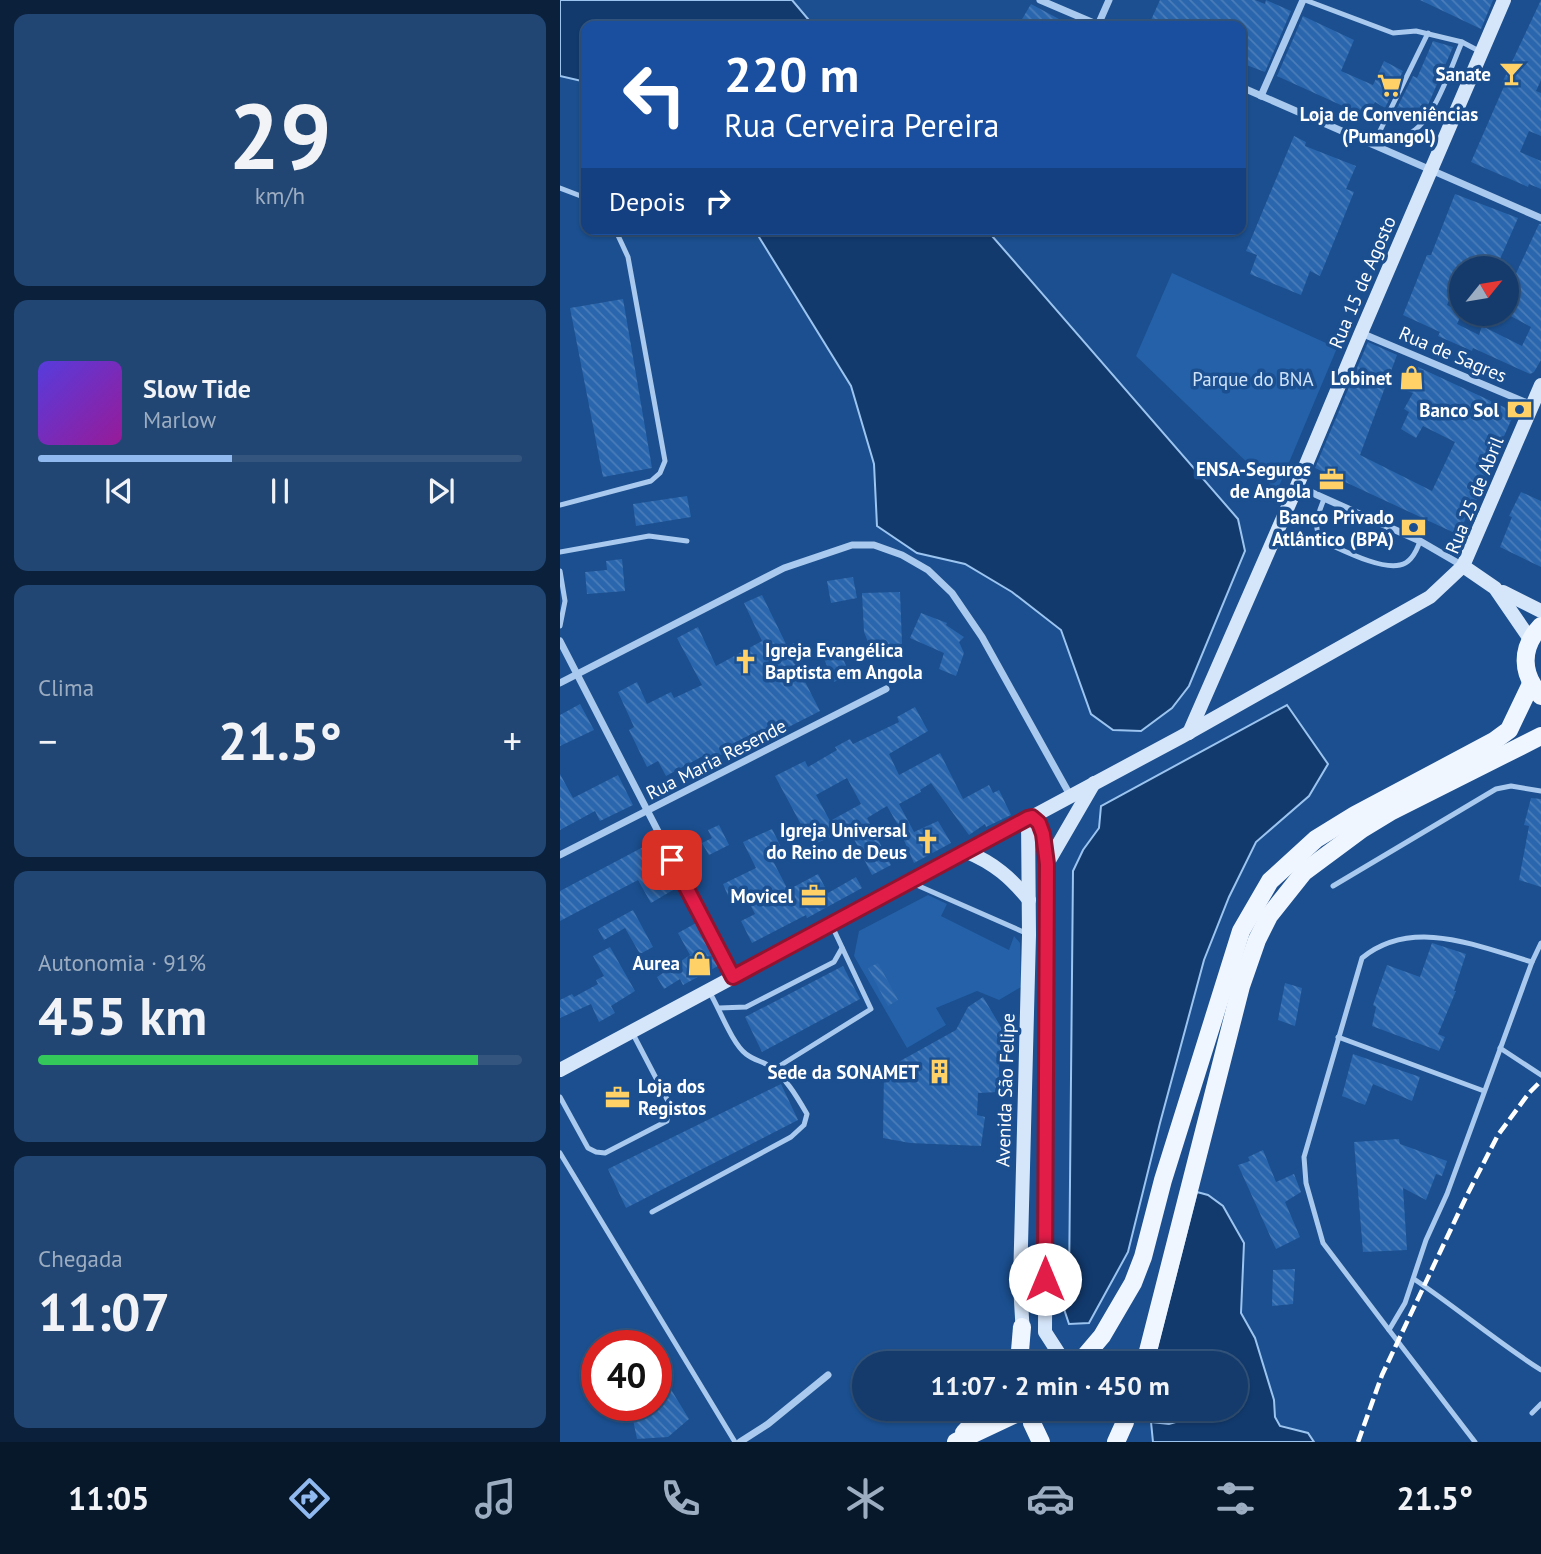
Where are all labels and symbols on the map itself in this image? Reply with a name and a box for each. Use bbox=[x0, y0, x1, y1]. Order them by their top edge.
bar icon: Sanate bbox=[1497, 60, 1525, 88]
place label: Sanate bbox=[1436, 62, 1491, 86]
supermarket icon: Loja de Conveniências (Pumangol) bbox=[1375, 72, 1403, 100]
place label: Loja de Conveniências (Pumangol) bbox=[1300, 102, 1478, 148]
street label: Rua 15 de Agosto bbox=[1323, 212, 1401, 352]
north arrow bbox=[1449, 256, 1519, 326]
street label: Rua de Sagres bbox=[1396, 321, 1510, 387]
shop icon: Lobinet bbox=[1398, 364, 1426, 392]
place label: Lobinet bbox=[1331, 366, 1392, 390]
park label: Parque do BNA bbox=[1192, 367, 1314, 391]
bank icon: Banco Sol bbox=[1505, 396, 1533, 424]
place label: Banco Sol bbox=[1419, 398, 1499, 422]
street label: Rua 25 de Abril bbox=[1440, 432, 1509, 557]
place label: ENSA-Seguros de Angola bbox=[1196, 457, 1311, 503]
office icon: ENSA-Seguros de Angola bbox=[1317, 466, 1345, 494]
place label: Banco Privado Atlântico (BPA) bbox=[1272, 505, 1394, 551]
bank icon: Banco Privado Atlântico (BPA) bbox=[1400, 514, 1428, 542]
place label: Igreja Evangélica Baptista em Angola bbox=[765, 638, 923, 684]
church icon: Igreja Evangélica Baptista em Angola bbox=[731, 647, 759, 675]
street label: Rua Maria Resende bbox=[642, 713, 790, 805]
place label: Igreja Universal do Reino de Deus bbox=[766, 818, 907, 864]
church icon: Igreja Universal do Reino de Deus bbox=[913, 827, 941, 855]
pin bbox=[642, 830, 702, 890]
office icon: Movicel bbox=[799, 882, 827, 910]
place label: Movicel bbox=[731, 884, 793, 908]
shop icon: Aurea bbox=[686, 949, 714, 977]
place label: Aurea bbox=[633, 951, 680, 975]
street label: Avenida São Felipe bbox=[990, 1013, 1020, 1167]
building icon: Sede da SONAMET bbox=[925, 1058, 953, 1086]
place label: Sede da SONAMET bbox=[767, 1060, 919, 1084]
place label: Loja dos Registos bbox=[638, 1074, 706, 1120]
office icon: Loja dos Registos bbox=[604, 1083, 632, 1111]
position arrow bbox=[1008, 1242, 1082, 1316]
speed limit sign: 40 bbox=[581, 1330, 672, 1421]

